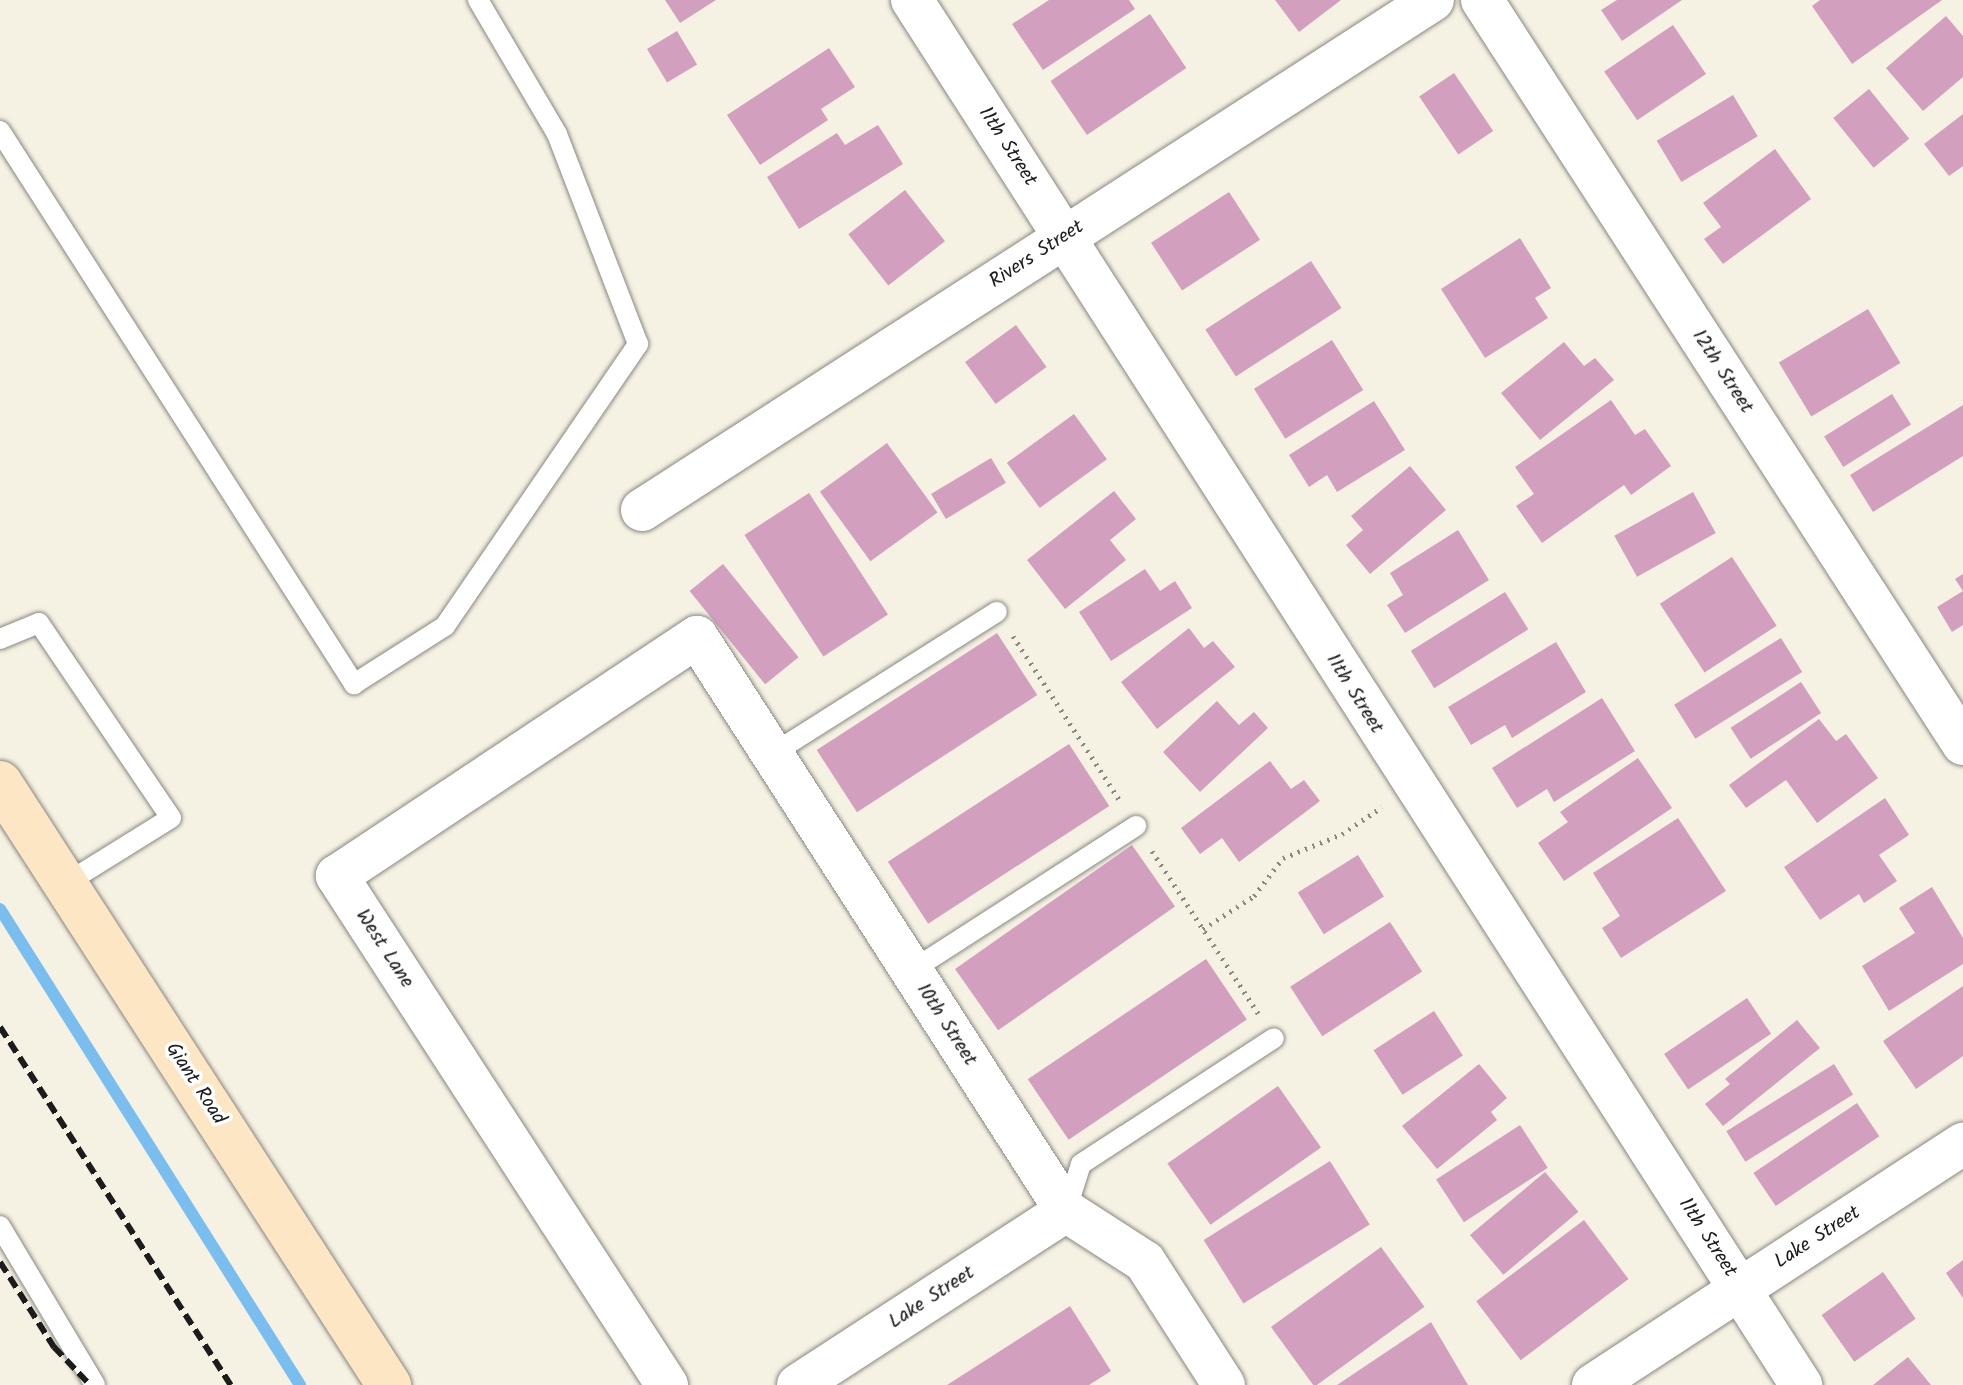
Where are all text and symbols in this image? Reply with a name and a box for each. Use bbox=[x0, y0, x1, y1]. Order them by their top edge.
street label: 11th Street bbox=[972, 103, 1042, 191]
street label: Rivers Street bbox=[985, 216, 1089, 294]
street label: 12th Street bbox=[1686, 326, 1758, 418]
street label: 11th Street bbox=[1320, 650, 1388, 738]
street label: West Lane bbox=[350, 905, 418, 993]
street label: 10th Street bbox=[910, 979, 982, 1071]
street label: Giant Road bbox=[160, 1039, 230, 1129]
street label: 11th Street bbox=[1672, 1194, 1742, 1282]
street label: Lake Street bbox=[1771, 1201, 1865, 1275]
street label: Lake Street bbox=[885, 1261, 979, 1335]

